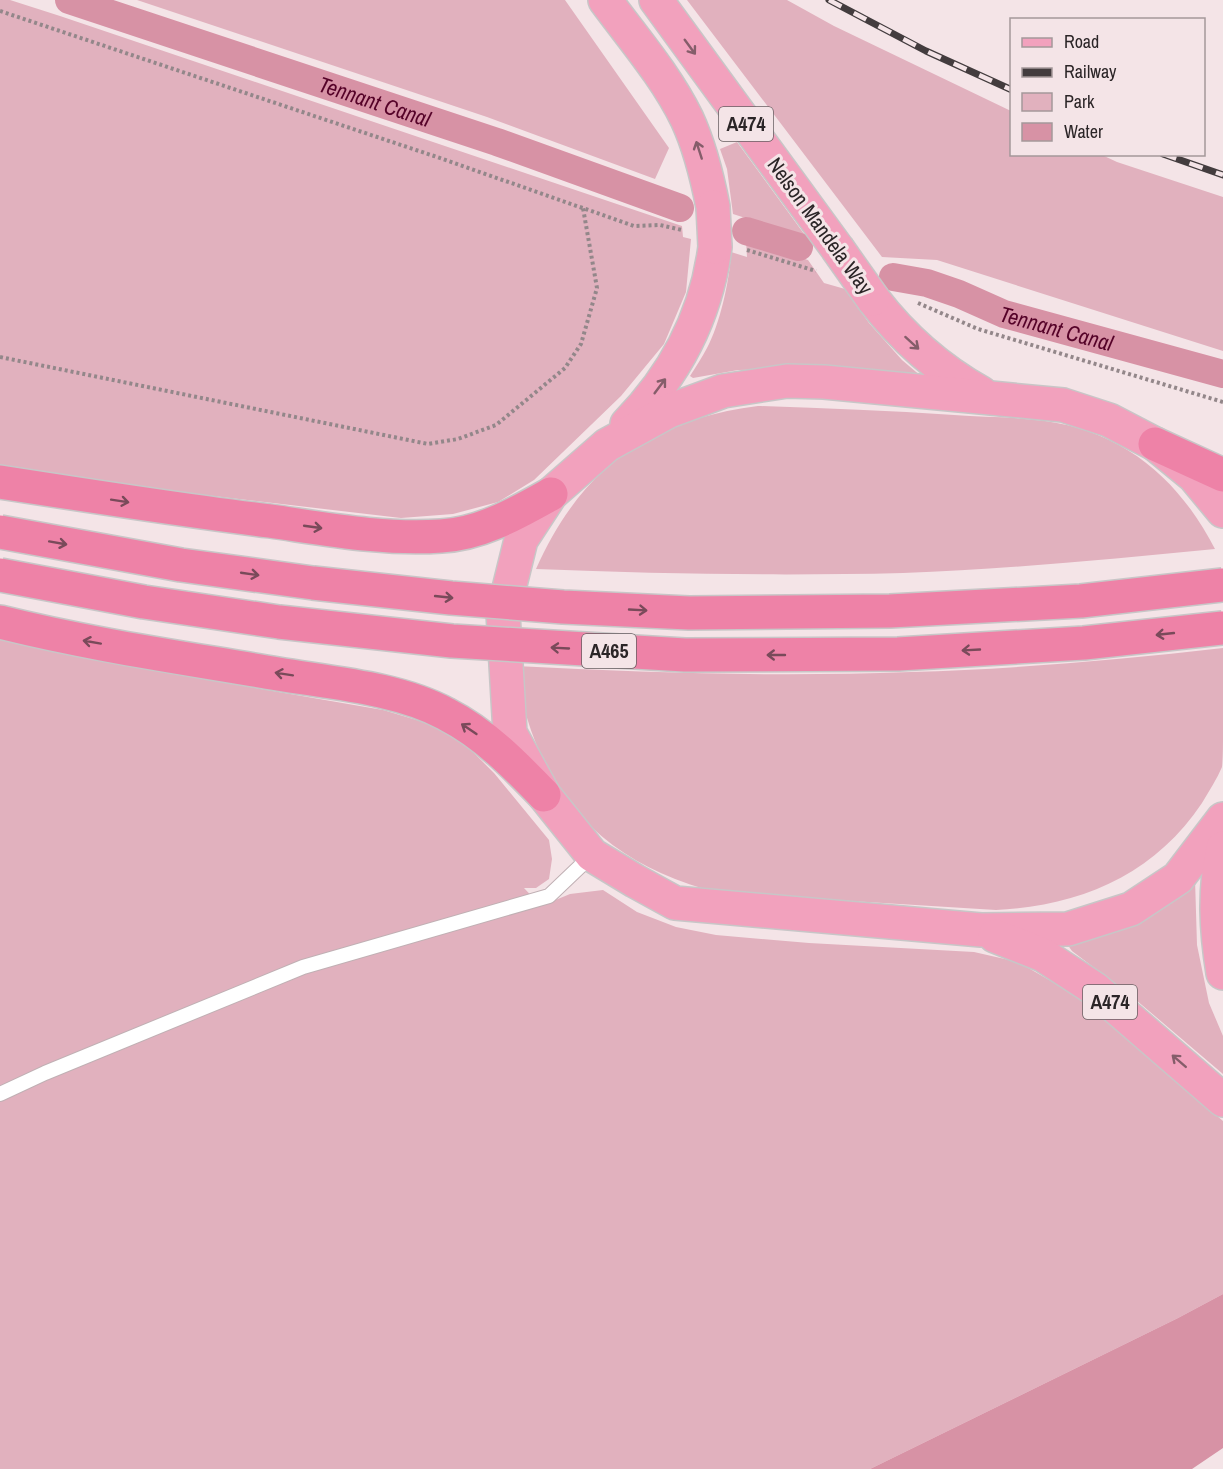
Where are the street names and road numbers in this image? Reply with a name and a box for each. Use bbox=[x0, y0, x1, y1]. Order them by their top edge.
road number: A474 bbox=[719, 107, 773, 141]
street label: Nelson Mandela Way bbox=[761, 151, 880, 300]
road number: A465 bbox=[582, 634, 636, 668]
road number: A474 bbox=[1083, 985, 1137, 1019]

